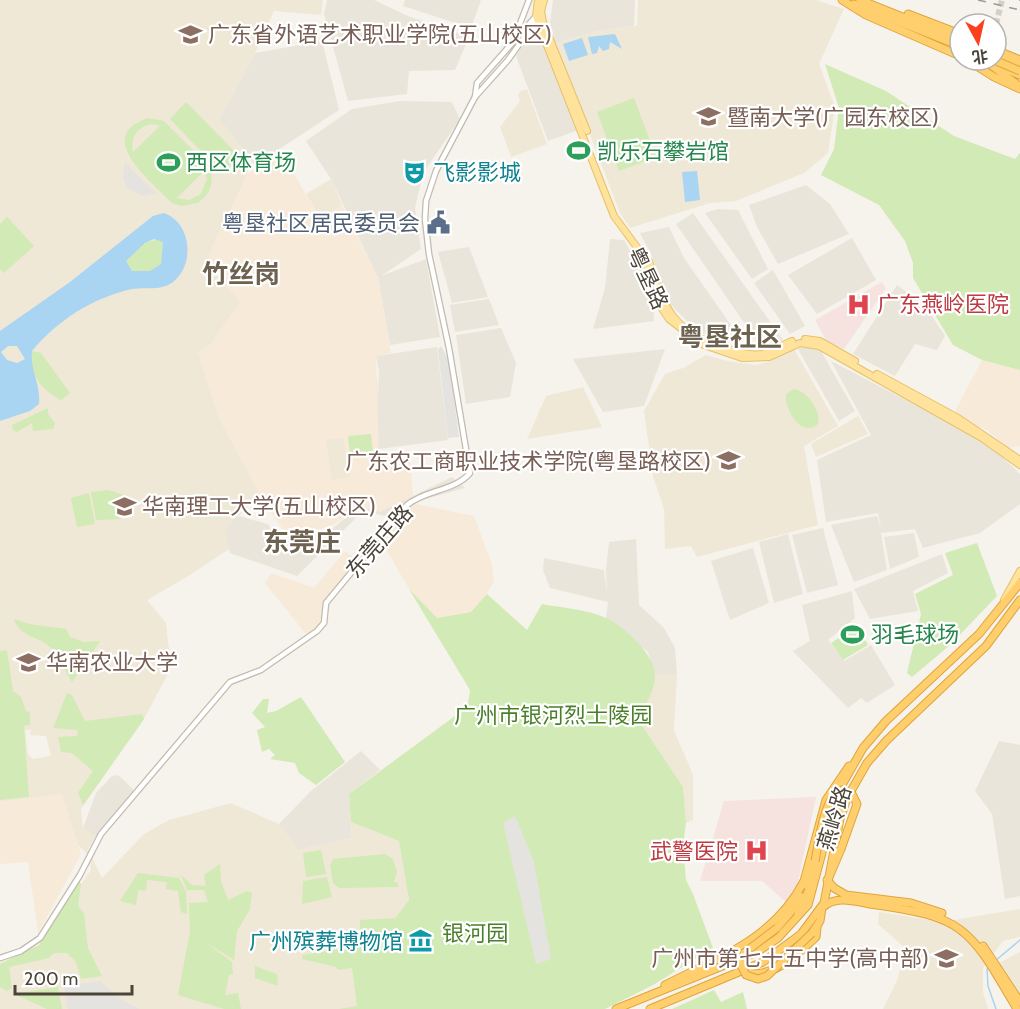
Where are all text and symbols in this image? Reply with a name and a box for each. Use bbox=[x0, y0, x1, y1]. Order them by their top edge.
north arrow bbox=[948, 12, 1008, 72]
school or university icon: 广东省外语艺术职业学院(五山校区) bbox=[177, 21, 203, 47]
place label: 广东省外语艺术职业学院(五山校区) bbox=[208, 21, 552, 48]
text: 北 bbox=[971, 46, 989, 67]
school or university icon: 暨南大学(广园东校区) bbox=[696, 104, 722, 130]
place label: 暨南大学(广园东校区) bbox=[727, 104, 939, 131]
sports icon: 凯乐石攀岩馆 bbox=[566, 138, 592, 164]
place label: 凯乐石攀岩馆 bbox=[597, 138, 729, 165]
sports icon: 西区体育场 bbox=[155, 149, 181, 175]
place label: 西区体育场 bbox=[186, 149, 296, 176]
theatre icon: 飞影影城 bbox=[402, 159, 428, 185]
place label: 飞影影城 bbox=[433, 159, 521, 186]
place label: 粤垦社区居民委员会 bbox=[222, 210, 420, 237]
public building icon: 粤垦社区居民委员会 bbox=[425, 210, 451, 236]
street label: 粤垦路 bbox=[621, 243, 674, 314]
district label: 竹丝岗 bbox=[202, 258, 280, 290]
hospital icon: 广东燕岭医院 bbox=[846, 291, 872, 317]
place label: 广东燕岭医院 bbox=[877, 291, 1009, 318]
district label: 粤垦社区 bbox=[678, 321, 782, 353]
place label: 广东农工商职业技术学院(粤垦路校区) bbox=[345, 448, 711, 475]
school or university icon: 广东农工商职业技术学院(粤垦路校区) bbox=[716, 448, 742, 474]
school or university icon: 华南理工大学(五山校区) bbox=[111, 493, 137, 519]
place label: 华南理工大学(五山校区) bbox=[142, 493, 376, 520]
street label: 东莞庄路 bbox=[340, 499, 418, 583]
district label: 东莞庄 bbox=[263, 526, 341, 558]
sports icon: 羽毛球场 bbox=[840, 621, 866, 647]
place label: 羽毛球场 bbox=[871, 621, 959, 648]
school or university icon: 华南农业大学 bbox=[15, 649, 41, 675]
place label: 华南农业大学 bbox=[46, 649, 178, 676]
park label: 广州市银河烈士陵园 bbox=[454, 702, 652, 729]
street label: 燕岭路 bbox=[812, 783, 857, 854]
place label: 武警医院 bbox=[650, 838, 738, 865]
hospital icon: 武警医院 bbox=[743, 838, 769, 864]
park label: 银河园 bbox=[442, 920, 508, 947]
place label: 广州殡葬博物馆 bbox=[249, 928, 403, 955]
museum icon: 广州殡葬博物馆 bbox=[408, 928, 434, 954]
place label: 广州市第七十五中学(高中部) bbox=[651, 945, 929, 972]
school or university icon: 广州市第七十五中学(高中部) bbox=[934, 945, 960, 971]
scale bar bbox=[15, 958, 132, 996]
text: 200 m bbox=[24, 968, 78, 990]

